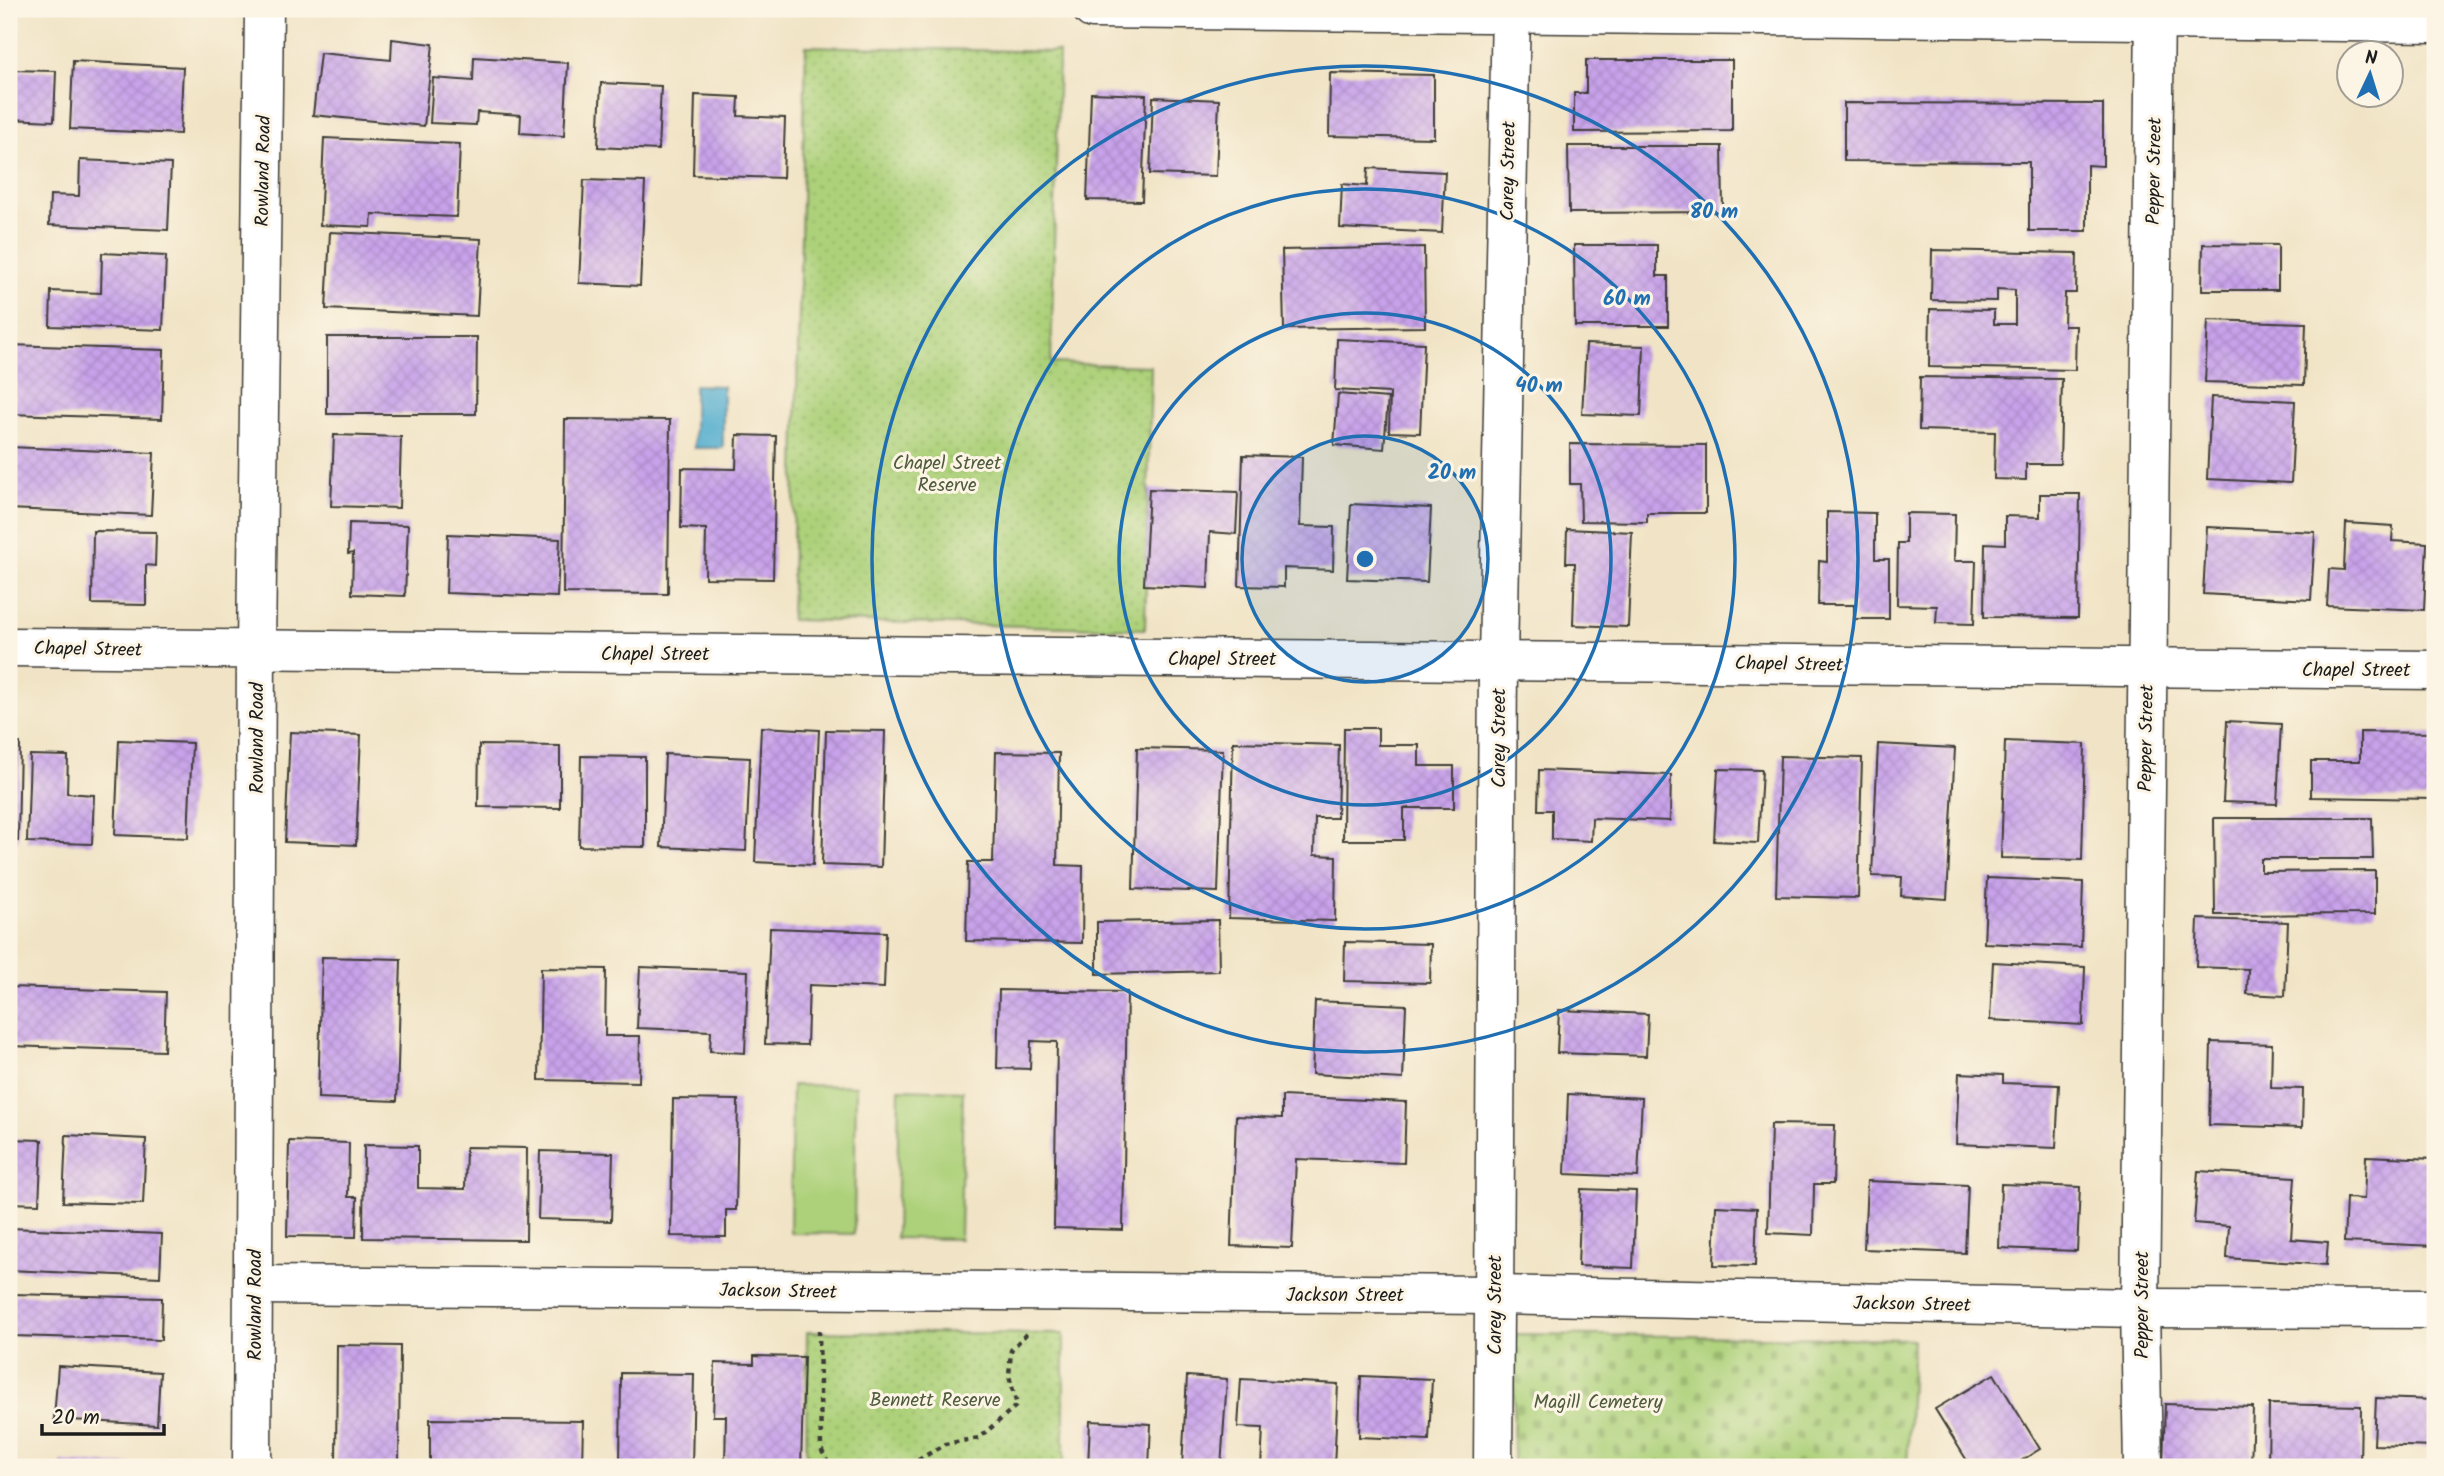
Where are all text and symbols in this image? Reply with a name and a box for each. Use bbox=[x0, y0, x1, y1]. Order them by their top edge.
north arrow bbox=[2336, 38, 2406, 108]
text: N bbox=[2364, 44, 2378, 74]
street label: Rowland Road bbox=[248, 115, 280, 227]
street label: Pepper Street bbox=[2139, 116, 2171, 225]
street label: Carey Street bbox=[1493, 120, 1525, 221]
text: 80 m bbox=[1690, 196, 1738, 229]
text: 60 m bbox=[1603, 283, 1651, 316]
text: 40 m bbox=[1515, 370, 1563, 403]
park label: Chapel Street Reserve bbox=[893, 449, 1002, 501]
text: 20 m bbox=[1428, 457, 1476, 490]
centre of rings bbox=[1353, 547, 1377, 571]
street label: Chapel Street bbox=[33, 634, 143, 666]
street label: Chapel Street bbox=[601, 640, 710, 670]
street label: Chapel Street bbox=[1168, 645, 1277, 675]
street label: Chapel Street bbox=[1734, 649, 1844, 681]
street label: Chapel Street bbox=[2302, 656, 2411, 686]
street label: Rowland Road bbox=[243, 682, 273, 794]
street label: Pepper Street bbox=[2131, 683, 2163, 792]
street label: Carey Street bbox=[1485, 687, 1515, 788]
street label: Rowland Road bbox=[241, 1249, 271, 1361]
street label: Pepper Street bbox=[2128, 1251, 2158, 1359]
street label: Carey Street bbox=[1481, 1254, 1511, 1355]
street label: Jackson Street bbox=[719, 1276, 838, 1308]
street label: Jackson Street bbox=[1286, 1281, 1405, 1311]
street label: Jackson Street bbox=[1853, 1289, 1972, 1321]
park label: Bennett Reserve bbox=[870, 1386, 1001, 1416]
park label: Magill Cemetery bbox=[1533, 1388, 1664, 1418]
scale bar bbox=[42, 1392, 164, 1436]
text: 20 m bbox=[52, 1402, 100, 1435]

